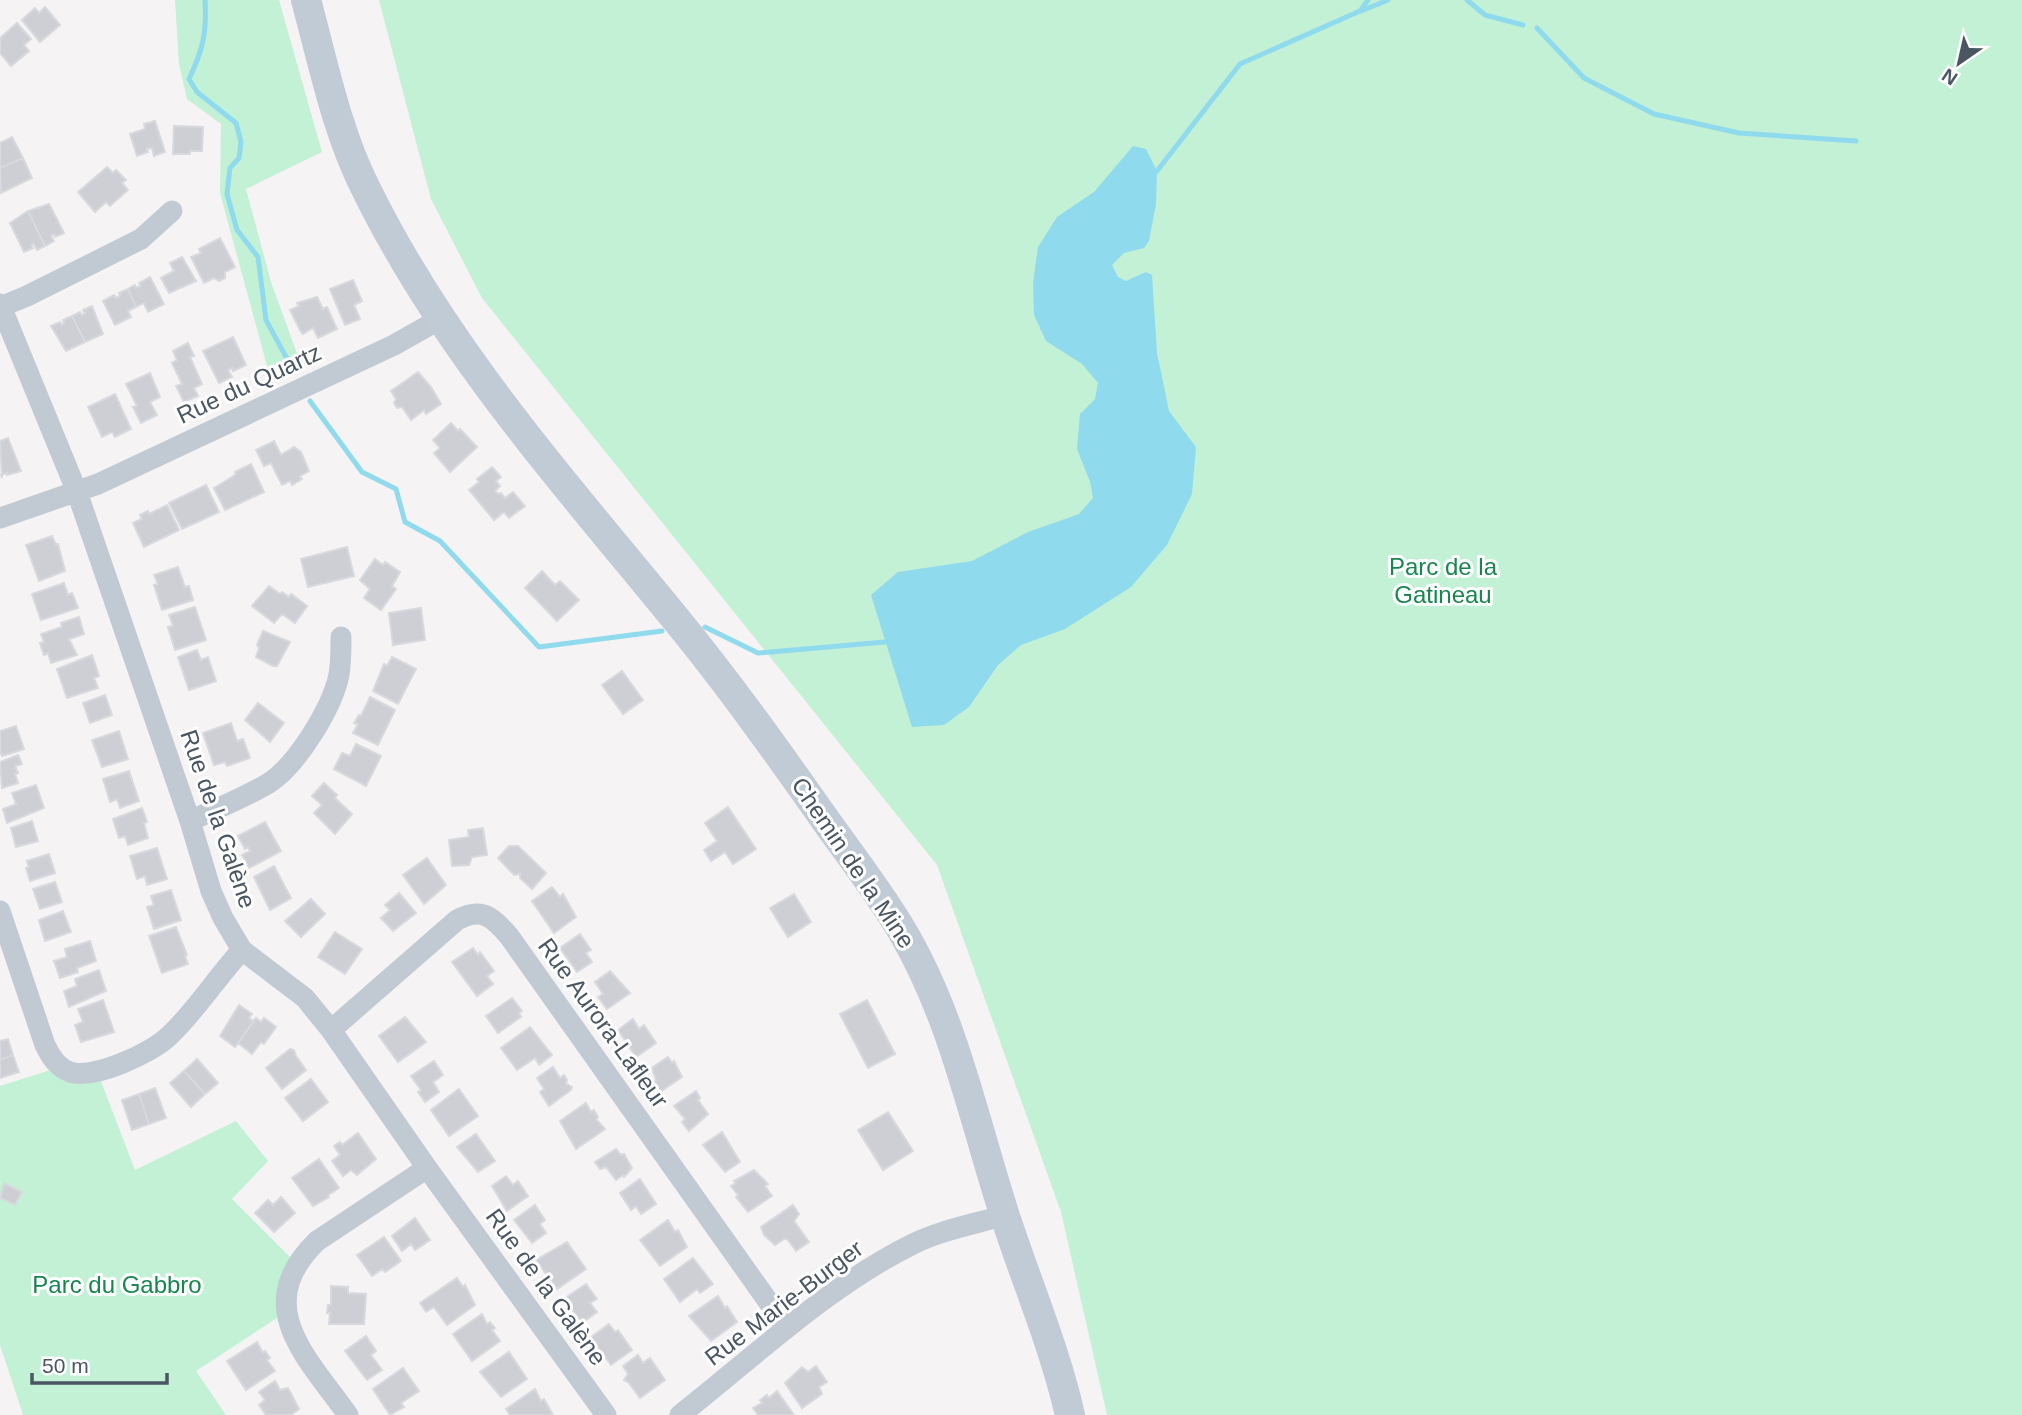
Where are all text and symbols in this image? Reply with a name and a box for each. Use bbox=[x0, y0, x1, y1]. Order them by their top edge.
north arrow bbox=[1924, 28, 1994, 98]
text: N bbox=[1938, 64, 1961, 89]
street label: Rue du Quartz bbox=[172, 338, 325, 429]
park label: Parc de la Gatineau bbox=[1389, 553, 1498, 608]
street label: Rue de la Galène bbox=[175, 726, 262, 912]
street label: Chemin de la Mine bbox=[786, 772, 921, 953]
street label: Rue Aurora-Lafleur bbox=[533, 933, 674, 1113]
street label: Rue de la Galène bbox=[481, 1203, 612, 1370]
street label: Rue Marie-Burger bbox=[699, 1234, 868, 1371]
park label: Parc du Gabbro bbox=[32, 1271, 202, 1298]
scale bar bbox=[32, 1342, 166, 1386]
text: 50 m bbox=[42, 1354, 89, 1377]

